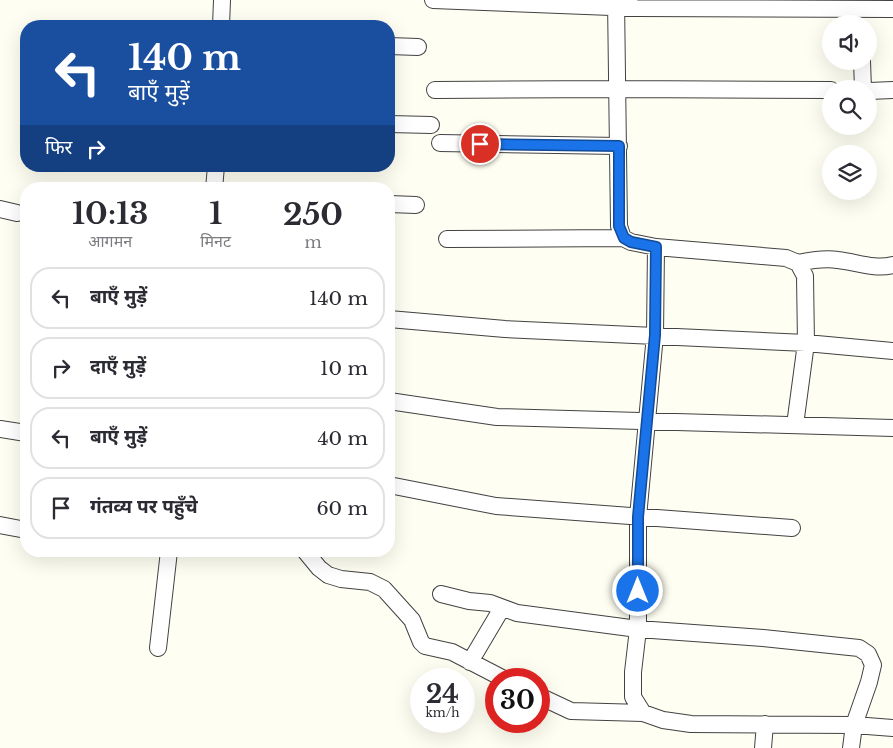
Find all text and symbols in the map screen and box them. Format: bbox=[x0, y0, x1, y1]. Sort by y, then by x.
map controls bbox=[822, 15, 877, 200]
button: sound bbox=[822, 15, 877, 70]
text: 140 m bbox=[128, 36, 241, 79]
icon: left bbox=[45, 40, 110, 105]
text: बाएँ मुड़ें bbox=[128, 79, 190, 106]
button: search bbox=[822, 80, 877, 135]
pin bbox=[459, 123, 501, 165]
icon: arrive bbox=[466, 130, 494, 158]
icon: right bbox=[82, 135, 110, 163]
text: फिर bbox=[45, 136, 72, 159]
button: layers bbox=[822, 145, 877, 200]
text: 10:13 bbox=[72, 195, 148, 232]
text: 1 bbox=[209, 195, 222, 232]
text: 250 bbox=[283, 196, 343, 233]
text: आगमन bbox=[88, 231, 132, 251]
text: मिनट bbox=[200, 231, 231, 251]
text: m bbox=[304, 232, 322, 252]
icon: left bbox=[47, 284, 75, 312]
text: बाएँ मुड़ें bbox=[90, 285, 147, 308]
text: 140 m bbox=[309, 287, 368, 310]
icon: right bbox=[47, 354, 75, 382]
text: दाएँ मुड़ें bbox=[90, 355, 146, 378]
text: 10 m bbox=[320, 357, 368, 380]
icon: left bbox=[47, 424, 75, 452]
text: बाएँ मुड़ें bbox=[90, 425, 147, 448]
text: 40 m bbox=[317, 427, 368, 450]
icon: arrive bbox=[47, 494, 75, 522]
text: गंतव्य पर पहुँचे bbox=[90, 495, 198, 518]
text: 60 m bbox=[316, 497, 368, 520]
position arrow bbox=[611, 564, 663, 616]
speed limit sign: 30 bbox=[485, 668, 550, 733]
text: 24 bbox=[426, 679, 459, 710]
text: km/h bbox=[425, 705, 460, 720]

